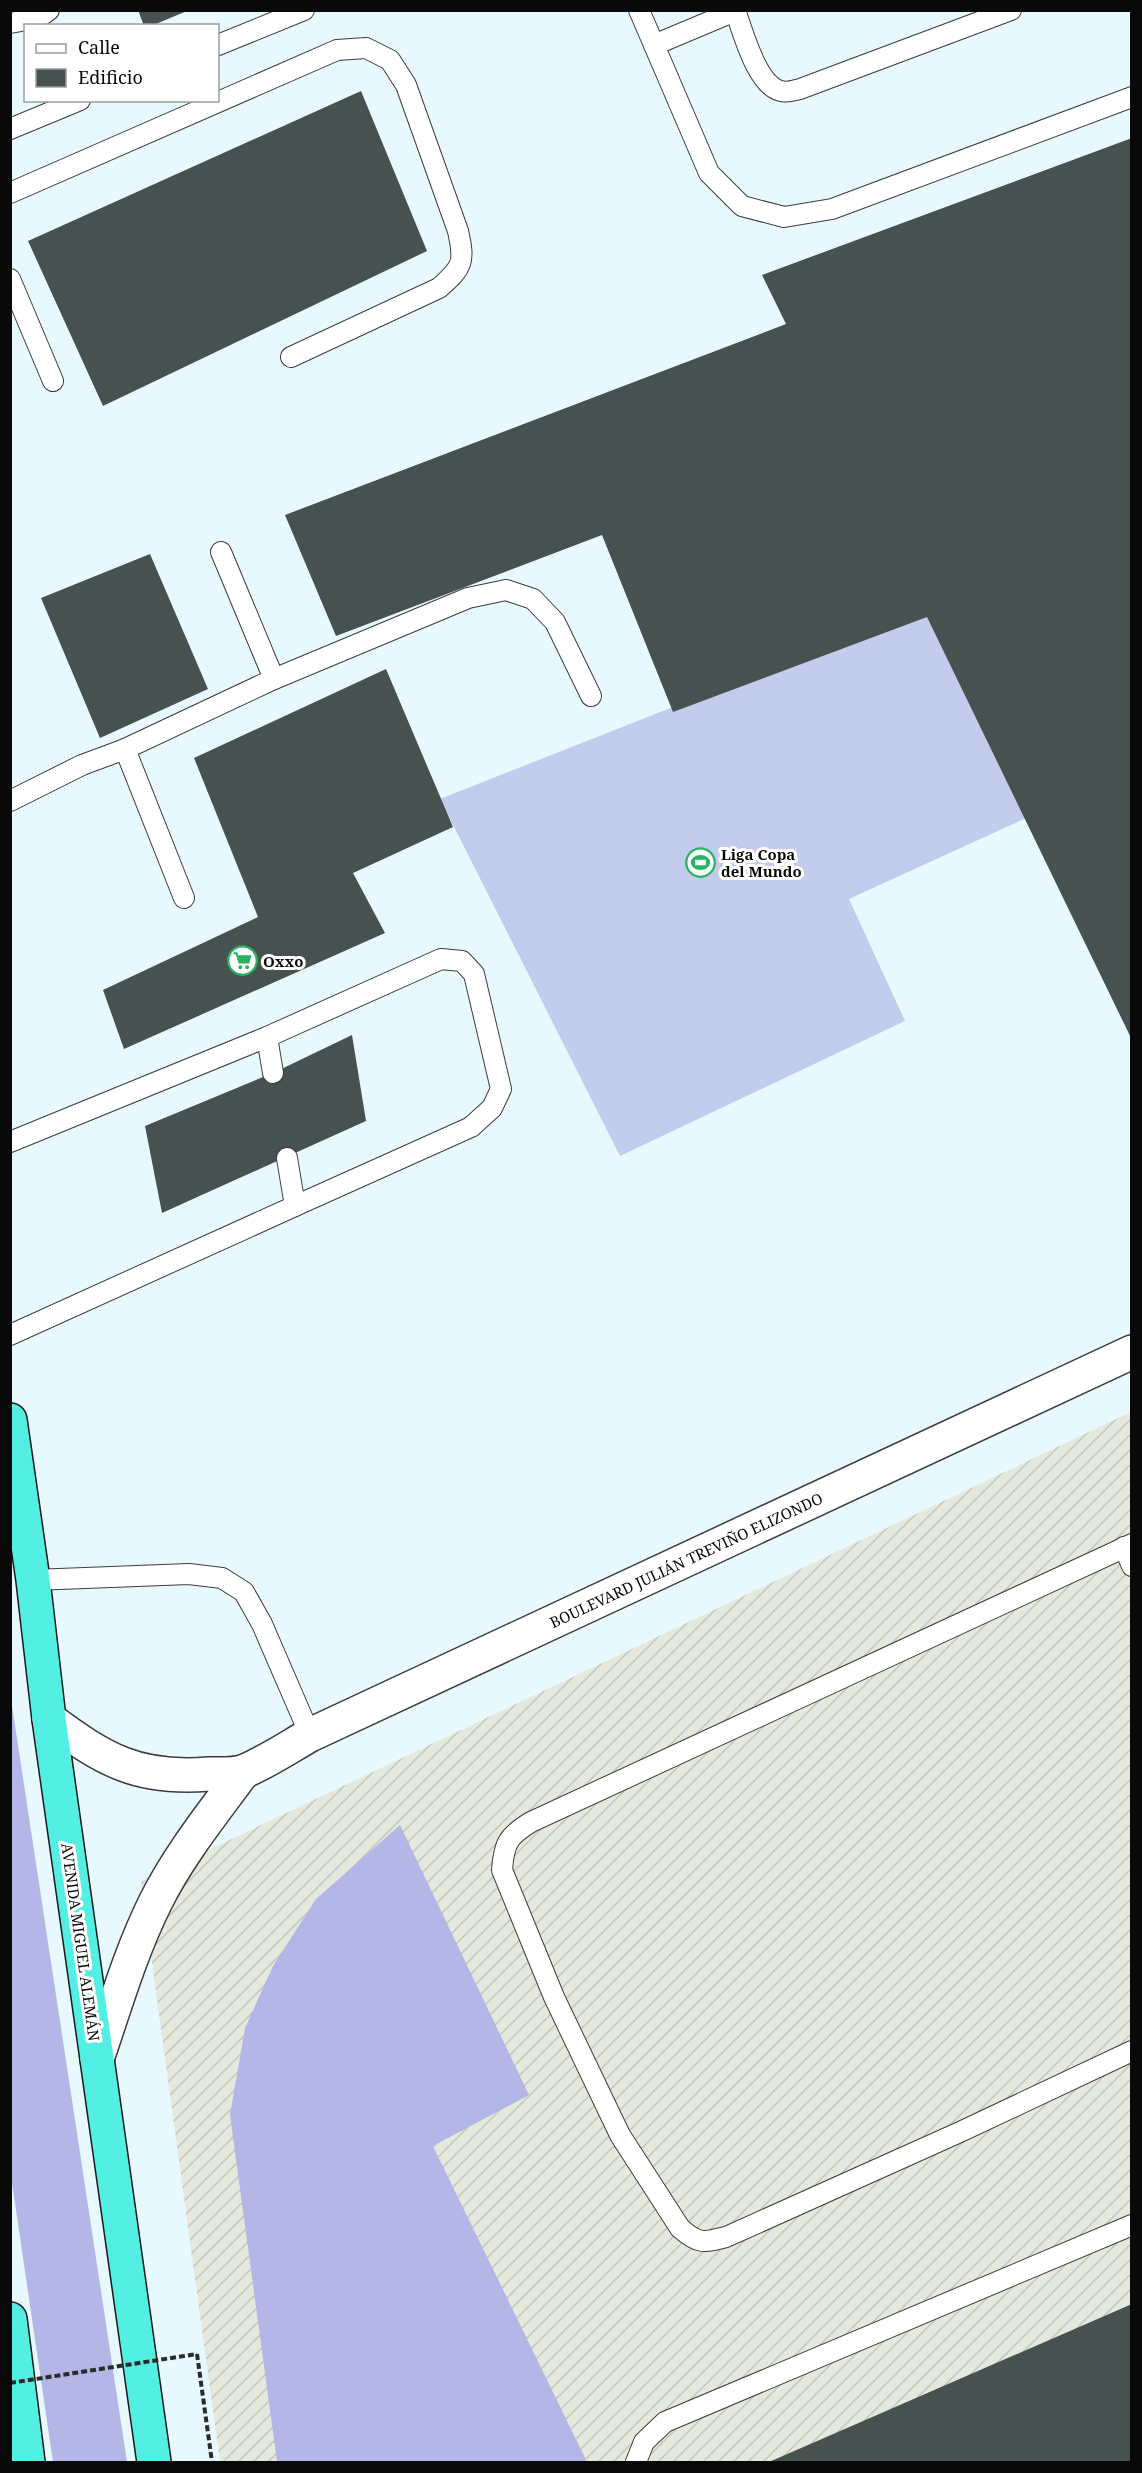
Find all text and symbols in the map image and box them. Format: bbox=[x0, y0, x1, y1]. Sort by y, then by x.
legend bbox=[24, 24, 219, 102]
text: Calle bbox=[78, 35, 120, 59]
text: Edificio bbox=[78, 65, 143, 89]
place label: Liga Copa del Mundo bbox=[721, 844, 802, 881]
sports icon: Liga Copa del Mundo bbox=[684, 847, 716, 879]
supermarket icon: Oxxo bbox=[226, 945, 258, 977]
place label: Oxxo bbox=[263, 951, 303, 971]
street label: BOULEVARD JULIÁN TREVIÑO ELIZONDO bbox=[546, 1488, 826, 1632]
street label: AVENIDA MIGUEL ALEMÁN bbox=[57, 1842, 105, 2043]

